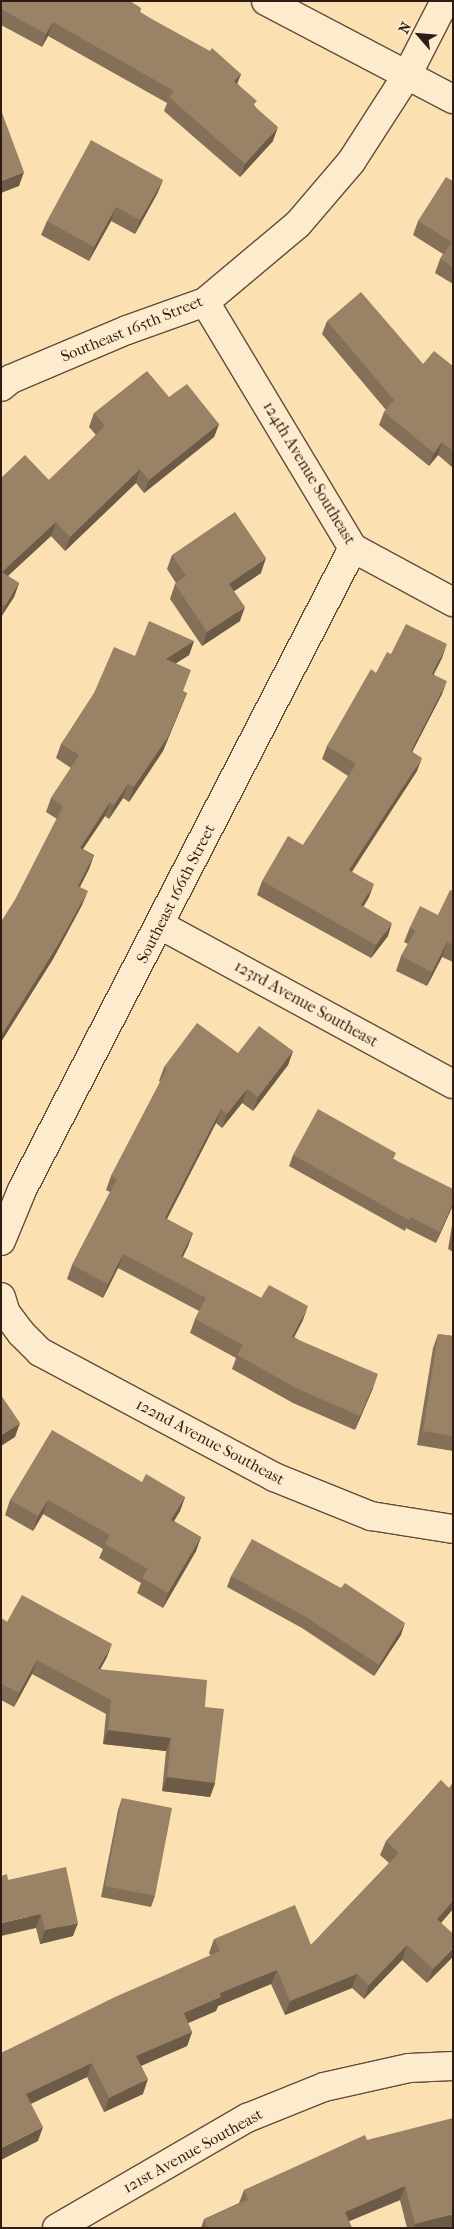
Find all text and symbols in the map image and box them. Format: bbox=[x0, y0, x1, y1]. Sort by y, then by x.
north arrow bbox=[394, 10, 444, 60]
text: N bbox=[395, 19, 415, 37]
street label: Southeast 165th Street bbox=[58, 292, 206, 366]
street label: 124th Avenue Southeast bbox=[259, 398, 359, 548]
street label: Southeast 166th Street bbox=[133, 821, 219, 967]
street label: 123rd Avenue Southeast bbox=[231, 957, 381, 1051]
street label: 122nd Avenue Southeast bbox=[132, 1395, 288, 1489]
street label: 121st Avenue Southeast bbox=[120, 2105, 266, 2197]

